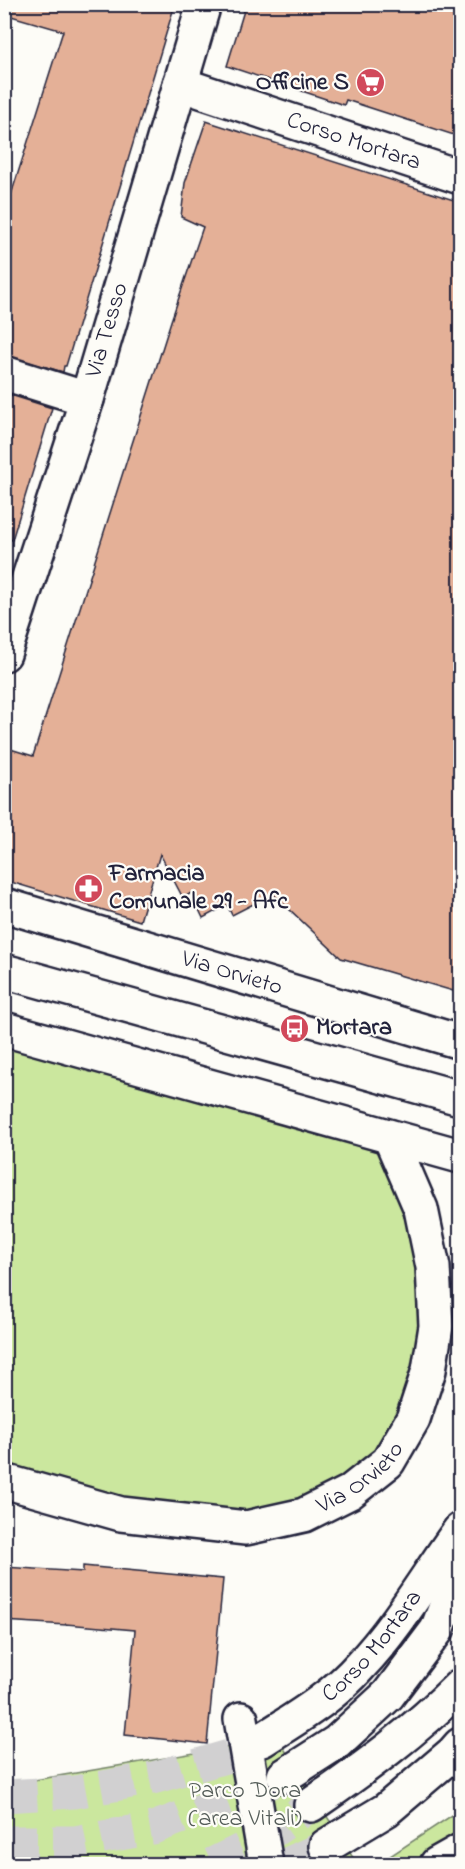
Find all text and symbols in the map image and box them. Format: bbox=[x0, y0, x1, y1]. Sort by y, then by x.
place label: Officine S bbox=[256, 66, 349, 101]
supermarket icon: Officine S bbox=[354, 67, 386, 99]
street label: Corso Mortara bbox=[282, 103, 426, 180]
street label: Via Tesso bbox=[77, 279, 138, 383]
place label: Farmacia Comunale 29 - Afc bbox=[108, 857, 289, 920]
pharmacy icon: Farmacia Comunale 29 - Afc bbox=[72, 872, 104, 904]
street label: Via Orvieto bbox=[176, 941, 287, 1005]
place label: Mortara bbox=[316, 1011, 392, 1046]
bus stop icon: Mortara bbox=[279, 1012, 311, 1044]
street label: Via Orvieto bbox=[310, 1436, 413, 1524]
street label: Corso Mortara bbox=[314, 1583, 431, 1712]
park label: Parco Dora (area Vitali) bbox=[188, 1774, 302, 1837]

